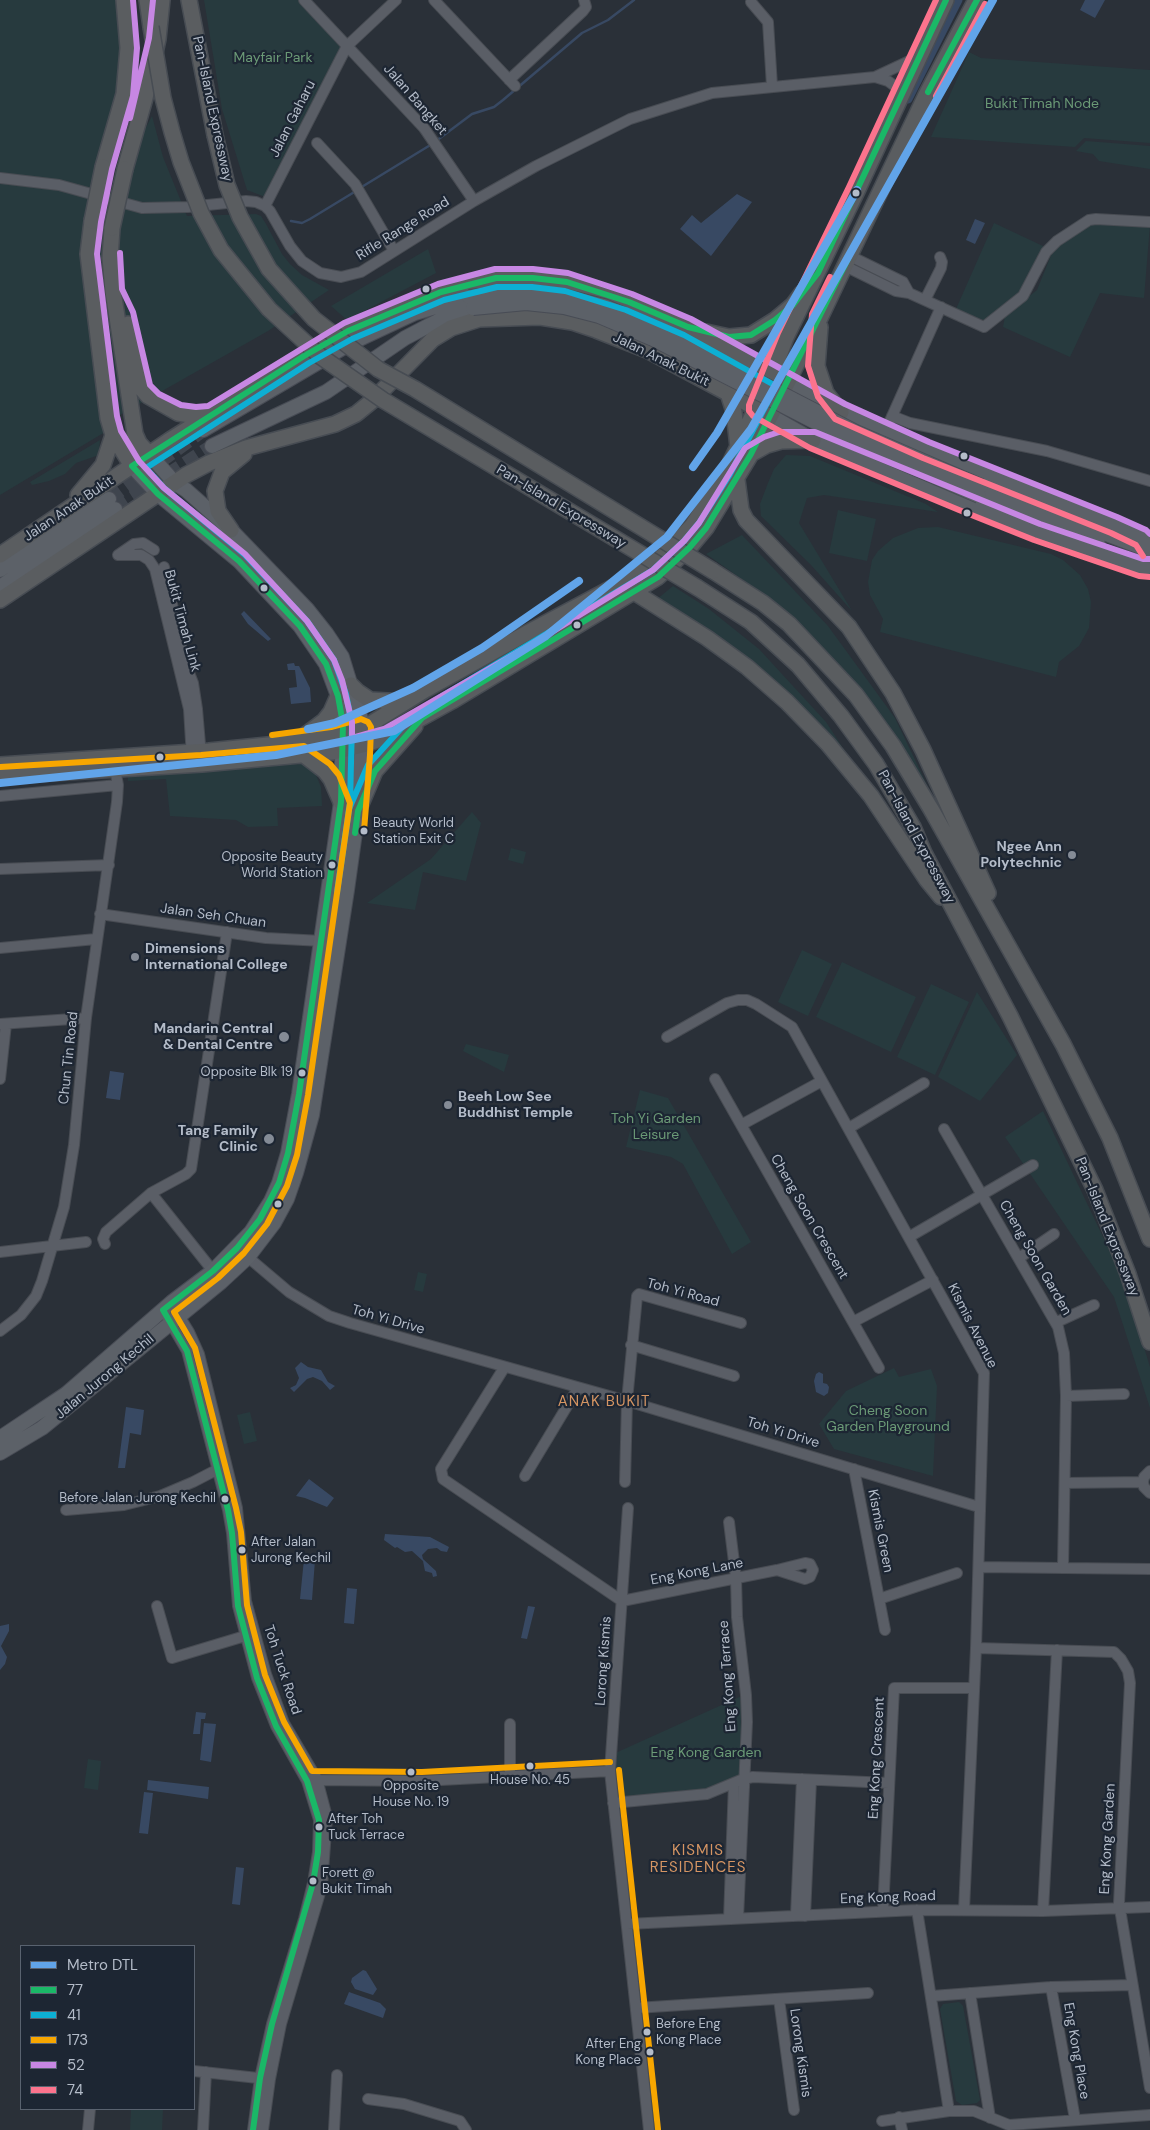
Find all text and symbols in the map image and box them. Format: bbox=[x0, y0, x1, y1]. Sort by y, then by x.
street label: Pan-Island Expressway bbox=[188, 35, 236, 183]
park label: Mayfair Park bbox=[234, 50, 312, 66]
street label: Jalan Bangket bbox=[380, 61, 450, 139]
street label: Jalan Gaharu bbox=[266, 78, 320, 160]
park label: Bukit Timah Node bbox=[985, 96, 1099, 112]
unlabelled marker bbox=[851, 188, 861, 198]
street label: Rifle Range Road bbox=[353, 194, 453, 264]
unlabelled marker bbox=[421, 284, 431, 294]
street label: Jalan Anak Bukit bbox=[610, 329, 712, 391]
unlabelled marker bbox=[959, 451, 969, 461]
street label: Pan-Island Expressway bbox=[493, 462, 629, 552]
street label: Jalan Anak Bukit bbox=[21, 473, 117, 545]
unlabelled marker bbox=[962, 508, 972, 518]
street label: Bukit Timah Link bbox=[160, 568, 204, 674]
unlabelled marker bbox=[259, 583, 269, 593]
unlabelled marker bbox=[572, 620, 582, 630]
unlabelled marker bbox=[155, 752, 165, 762]
street label: Pan-Island Expressway bbox=[874, 767, 958, 907]
place label: Beauty World Station Exit C bbox=[373, 816, 454, 847]
marker: Beauty World Station Exit C bbox=[359, 826, 369, 836]
place label: Ngee Ann Polytechnic bbox=[981, 839, 1062, 872]
marker: Ngee Ann Polytechnic bbox=[1066, 849, 1078, 861]
place label: Opposite Beauty World Station bbox=[221, 850, 323, 881]
marker: Opposite Beauty World Station bbox=[327, 860, 337, 870]
street label: Jalan Seh Chuan bbox=[159, 900, 267, 932]
place label: Dimensions International College bbox=[145, 941, 288, 974]
marker: Dimensions International College bbox=[129, 951, 141, 963]
street label: Chun Tin Road bbox=[56, 1011, 82, 1105]
place label: Mandarin Central & Dental Centre bbox=[154, 1021, 273, 1054]
marker: Mandarin Central & Dental Centre bbox=[277, 1030, 291, 1044]
place label: Opposite Blk 19 bbox=[201, 1065, 293, 1081]
marker: Opposite Blk 19 bbox=[297, 1068, 307, 1078]
place label: Beeh Low See Buddhist Temple bbox=[458, 1089, 573, 1122]
marker: Beeh Low See Buddhist Temple bbox=[442, 1099, 454, 1111]
park label: Toh Yi Garden Leisure bbox=[611, 1111, 701, 1144]
place label: Tang Family Clinic bbox=[178, 1123, 258, 1156]
marker: Tang Family Clinic bbox=[262, 1132, 276, 1146]
street label: Cheng Soon Crescent bbox=[766, 1152, 852, 1282]
street label: Pan-Island Expressway bbox=[1071, 1155, 1143, 1299]
street label: Cheng Soon Garden bbox=[995, 1198, 1075, 1318]
unlabelled marker bbox=[273, 1199, 283, 1209]
street label: Toh Yi Road bbox=[645, 1275, 721, 1311]
street label: Kismis Avenue bbox=[943, 1281, 1001, 1371]
street label: Toh Yi Drive bbox=[350, 1302, 426, 1338]
street label: Jalan Jurong Kechil bbox=[52, 1331, 158, 1423]
district label: ANAK BUKIT bbox=[556, 1393, 652, 1411]
park label: Cheng Soon Garden Playground bbox=[826, 1403, 950, 1435]
street label: Toh Yi Drive bbox=[745, 1414, 821, 1452]
street label: Kismis Green bbox=[864, 1488, 896, 1574]
place label: Before Jalan Jurong Kechil bbox=[59, 1491, 216, 1507]
marker: Before Jalan Jurong Kechil bbox=[220, 1494, 230, 1504]
place label: After Jalan Jurong Kechil bbox=[251, 1535, 331, 1566]
marker: After Jalan Jurong Kechil bbox=[237, 1545, 247, 1555]
street label: Eng Kong Lane bbox=[649, 1555, 745, 1589]
street label: Lorong Kismis bbox=[592, 1616, 616, 1706]
street label: Eng Kong Terrace bbox=[716, 1620, 740, 1732]
street label: Toh Tuck Road bbox=[260, 1623, 304, 1717]
street label: Eng Kong Crescent bbox=[865, 1696, 889, 1820]
park label: Eng Kong Garden bbox=[651, 1745, 761, 1761]
marker: House No. 45 bbox=[525, 1761, 535, 1771]
marker: Opposite House No. 19 bbox=[406, 1767, 416, 1777]
place label: House No. 45 bbox=[490, 1773, 570, 1789]
place label: Opposite House No. 19 bbox=[373, 1779, 449, 1810]
street label: Eng Kong Garden bbox=[1097, 1783, 1119, 1895]
place label: After Toh Tuck Terrace bbox=[328, 1812, 405, 1843]
marker: After Toh Tuck Terrace bbox=[314, 1822, 324, 1832]
district label: KISMIS RESIDENCES bbox=[648, 1842, 748, 1877]
place label: Forett @ Bukit Timah bbox=[322, 1866, 392, 1897]
marker: Forett @ Bukit Timah bbox=[308, 1876, 318, 1886]
street label: Eng Kong Road bbox=[840, 1888, 936, 1908]
legend bbox=[20, 1945, 195, 2110]
text: Metro DTL bbox=[67, 1955, 138, 1975]
text: 77 bbox=[67, 1980, 83, 2000]
street label: Eng Kong Place bbox=[1059, 2001, 1093, 2101]
text: 41 bbox=[67, 2005, 81, 2025]
street label: Lorong Kismis bbox=[785, 2007, 815, 2099]
place label: Before Eng Kong Place bbox=[656, 2017, 721, 2048]
marker: Before Eng Kong Place bbox=[642, 2027, 652, 2037]
text: 173 bbox=[67, 2030, 88, 2050]
place label: After Eng Kong Place bbox=[576, 2037, 641, 2068]
marker: After Eng Kong Place bbox=[645, 2047, 655, 2057]
text: 52 bbox=[67, 2055, 85, 2075]
text: 74 bbox=[67, 2080, 83, 2100]

